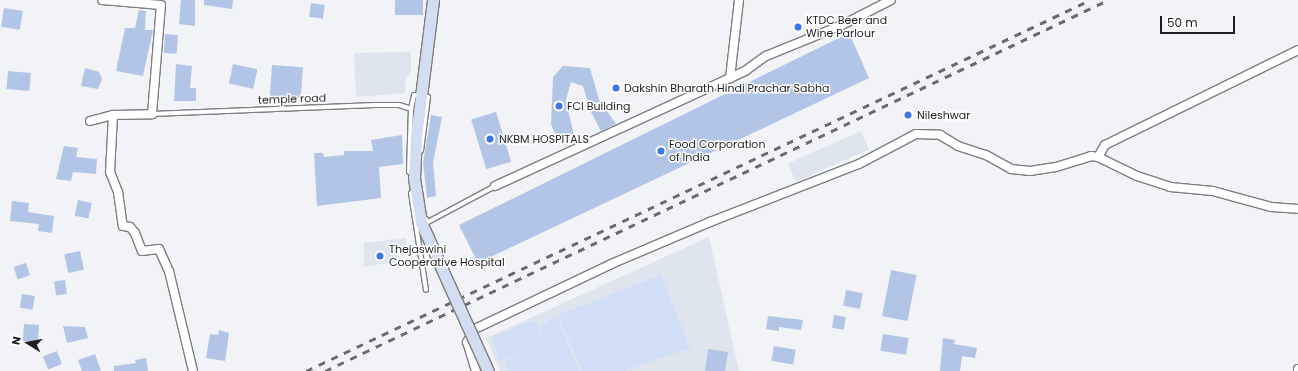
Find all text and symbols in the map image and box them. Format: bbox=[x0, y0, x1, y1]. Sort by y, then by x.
scale bar bbox=[1162, 8, 1237, 34]
place label: KTDC Beer and Wine Parlour bbox=[806, 14, 887, 40]
text: 50 m bbox=[1167, 14, 1198, 31]
marker: KTDC Beer and Wine Parlour bbox=[793, 22, 803, 32]
place label: Dakshin Bharath Hindi Prachar Sabha bbox=[624, 81, 829, 95]
marker: Dakshin Bharath Hindi Prachar Sabha bbox=[611, 83, 621, 93]
street label: temple road bbox=[258, 91, 326, 107]
place label: FCI Building bbox=[567, 99, 630, 113]
marker: FCI Building bbox=[554, 101, 564, 111]
place label: Nileshwar bbox=[917, 108, 970, 122]
marker: Nileshwar bbox=[902, 109, 914, 121]
place label: NKBM HOSPITALS bbox=[499, 132, 589, 146]
marker: NKBM HOSPITALS bbox=[484, 133, 496, 145]
place label: Food Corporation of India bbox=[669, 138, 765, 164]
marker: Food Corporation of India bbox=[656, 146, 666, 156]
place label: Thejaswini Cooperative Hospital bbox=[389, 243, 505, 269]
marker: Thejaswini Cooperative Hospital bbox=[374, 250, 386, 262]
north arrow bbox=[8, 323, 48, 363]
text: N bbox=[8, 335, 25, 346]

